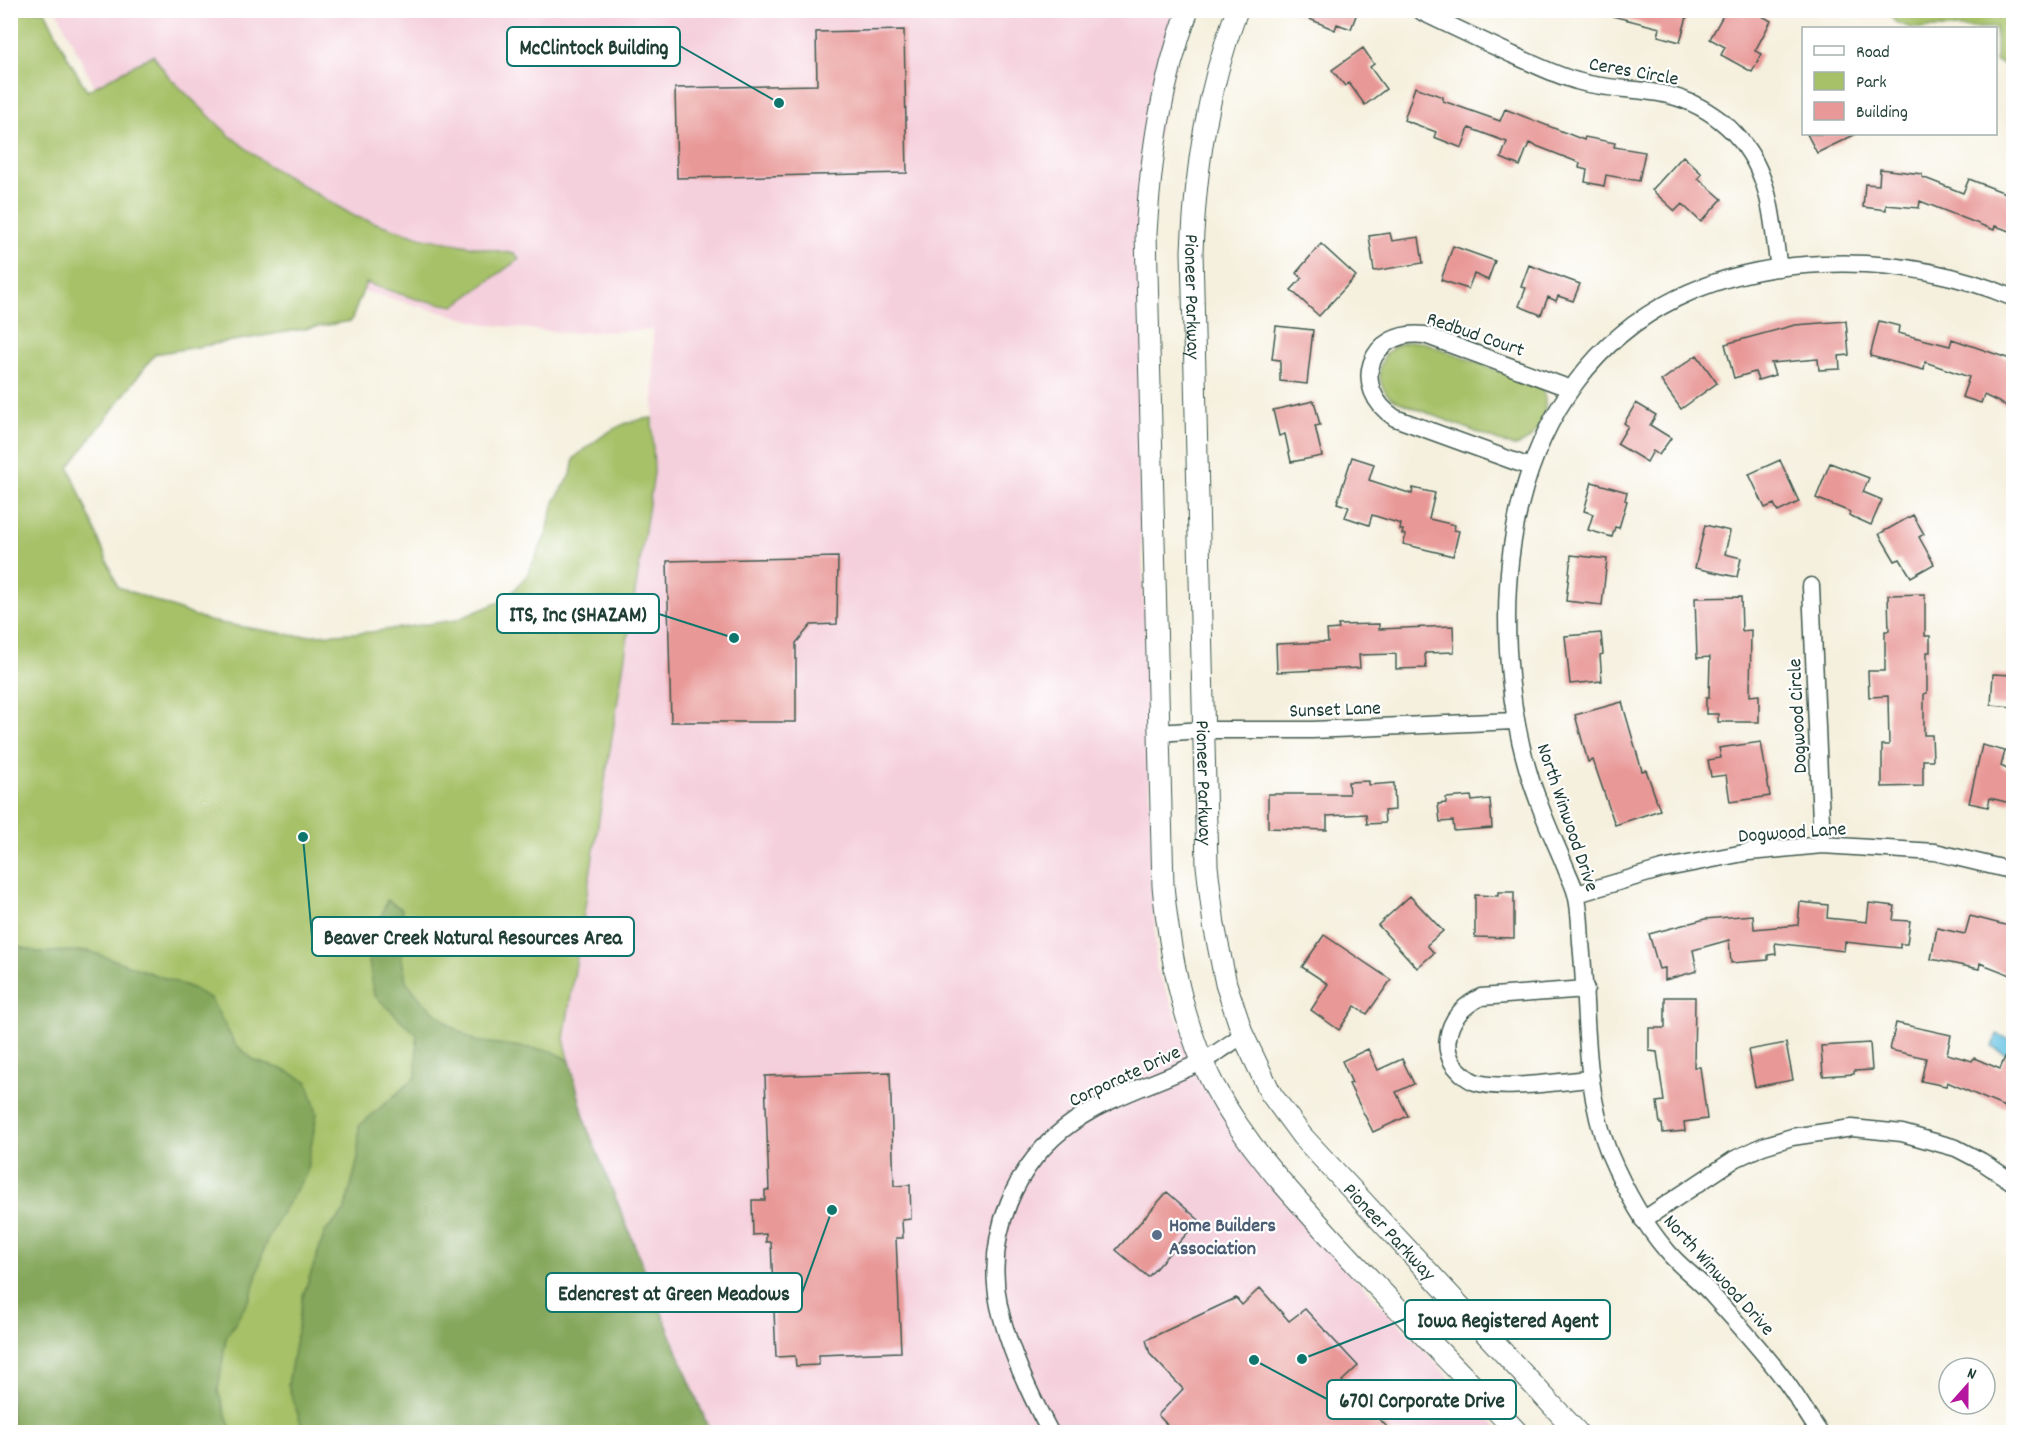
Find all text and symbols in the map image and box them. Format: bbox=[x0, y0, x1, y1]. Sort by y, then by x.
callout: McClintock Building bbox=[507, 27, 680, 66]
legend bbox=[1802, 27, 1997, 135]
text: McClintock Building bbox=[519, 35, 669, 65]
text: Road bbox=[1856, 41, 1890, 66]
street label: Ceres Circle bbox=[1587, 51, 1681, 95]
text: Park bbox=[1856, 71, 1887, 96]
text: Building bbox=[1856, 101, 1908, 126]
street label: Pioneer Parkway bbox=[1175, 233, 1206, 361]
street label: Redbud Court bbox=[1423, 306, 1528, 366]
callout: ITS, Inc (SHAZAM) bbox=[497, 594, 659, 633]
text: ITS, Inc (SHAZAM) bbox=[509, 602, 647, 632]
street label: Dogwood Circle bbox=[1782, 657, 1816, 774]
street label: Sunset Lane bbox=[1289, 695, 1381, 727]
street label: Pioneer Parkway bbox=[1186, 720, 1218, 846]
street label: North Winwood Drive bbox=[1528, 740, 1605, 896]
street label: Dogwood Lane bbox=[1737, 816, 1847, 852]
callout: Beaver Creek Natural Resources Area bbox=[312, 917, 634, 956]
text: Beaver Creek Natural Resources Area bbox=[324, 925, 623, 955]
street label: Corporate Drive bbox=[1065, 1040, 1186, 1116]
street label: Pioneer Parkway bbox=[1335, 1178, 1442, 1289]
street label: North Winwood Drive bbox=[1656, 1209, 1780, 1343]
place label: Home Builders Association bbox=[1169, 1213, 1276, 1264]
marker: Home Builders Association bbox=[1150, 1228, 1164, 1242]
callout: Edencrest at Green Meadows bbox=[546, 1273, 802, 1312]
text: Edencrest at Green Meadows bbox=[558, 1281, 790, 1311]
callout: Iowa Registered Agent bbox=[1405, 1300, 1610, 1339]
text: Iowa Registered Agent bbox=[1417, 1308, 1599, 1338]
north arrow bbox=[1937, 1356, 1997, 1416]
text: N bbox=[1964, 1362, 1979, 1387]
callout: 6701 Corporate Drive bbox=[1327, 1380, 1516, 1419]
text: 6701 Corporate Drive bbox=[1339, 1388, 1505, 1418]

